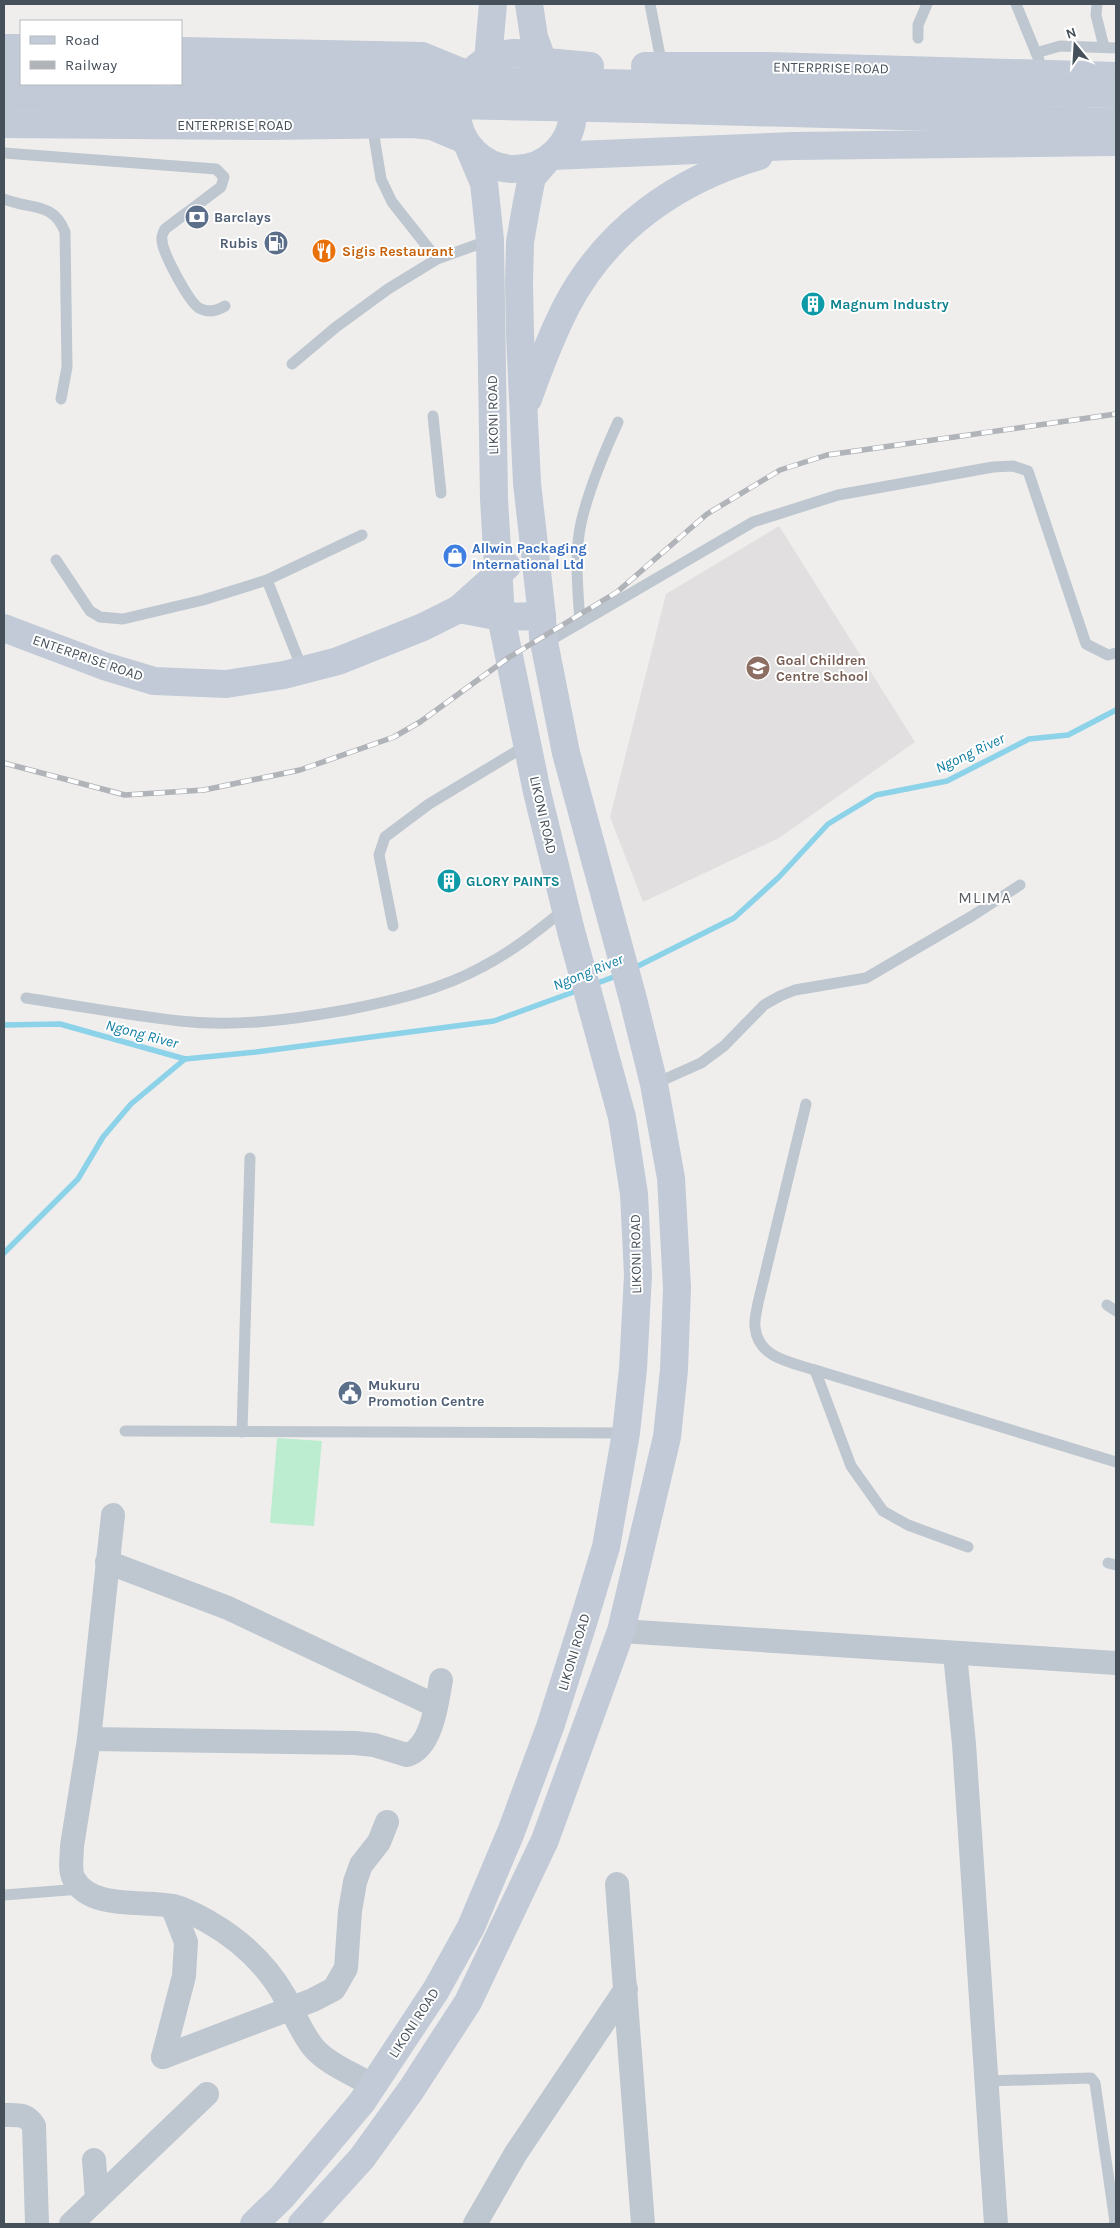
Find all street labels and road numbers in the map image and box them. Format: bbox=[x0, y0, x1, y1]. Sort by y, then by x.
street label: ENTERPRISE ROAD bbox=[773, 58, 889, 78]
street label: ENTERPRISE ROAD bbox=[177, 117, 293, 134]
street label: LIKONI ROAD bbox=[484, 375, 502, 455]
street label: ENTERPRISE ROAD bbox=[31, 631, 145, 685]
street label: LIKONI ROAD bbox=[526, 774, 560, 856]
street label: LIKONI ROAD bbox=[627, 1214, 645, 1294]
street label: LIKONI ROAD bbox=[554, 1611, 594, 1693]
street label: LIKONI ROAD bbox=[385, 1985, 443, 2061]

